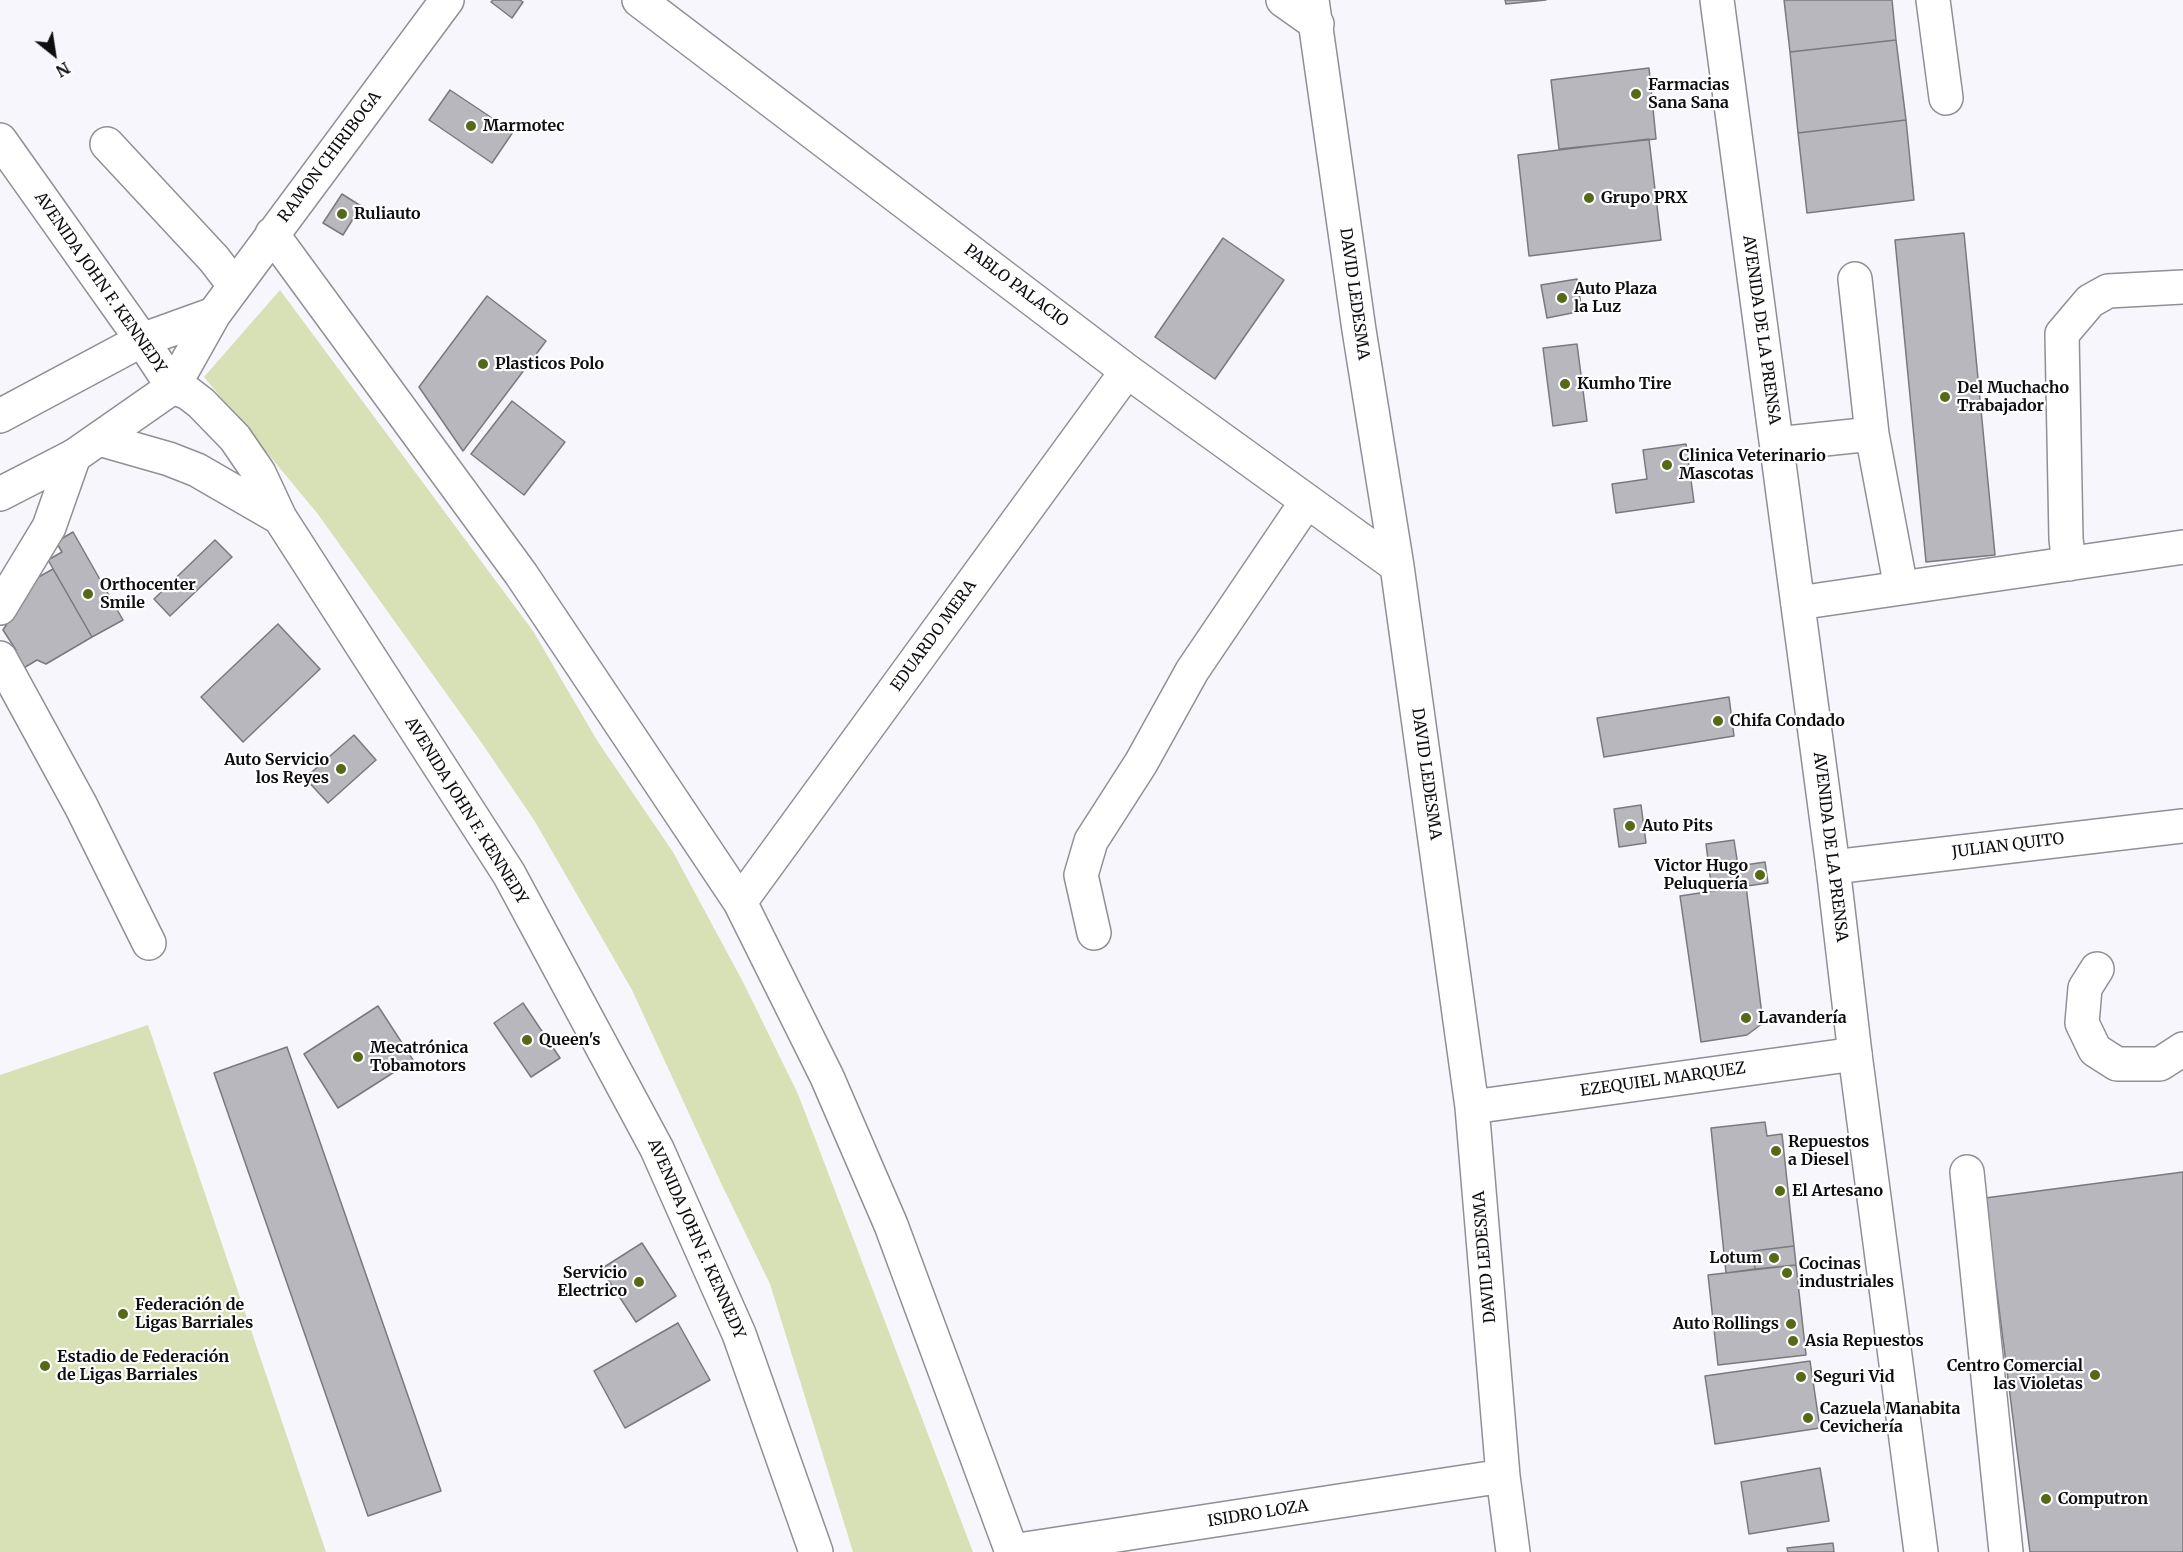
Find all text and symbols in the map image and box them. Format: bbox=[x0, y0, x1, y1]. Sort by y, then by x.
north arrow bbox=[24, 24, 84, 84]
text: N bbox=[53, 58, 73, 81]
place label: Farmacias Sana Sana bbox=[1648, 75, 1730, 113]
marker: Farmacias Sana Sana bbox=[1629, 87, 1643, 101]
street label: RAMON CHIRIBOGA bbox=[274, 88, 386, 226]
place label: Marmotec bbox=[483, 116, 564, 136]
marker: Marmotec bbox=[464, 119, 478, 133]
place label: Grupo PRX bbox=[1601, 188, 1688, 208]
street label: AVENIDA JOHN F. KENNEDY bbox=[30, 189, 170, 377]
marker: Grupo PRX bbox=[1582, 191, 1596, 205]
place label: Ruliauto bbox=[354, 204, 421, 224]
marker: Ruliauto bbox=[335, 207, 349, 221]
street label: DAVID LEDESMA bbox=[1335, 227, 1373, 361]
street label: AVENIDA DE LA PRENSA bbox=[1738, 234, 1784, 426]
street label: PABLO PALACIO bbox=[960, 241, 1072, 331]
place label: Auto Plaza la Luz bbox=[1574, 279, 1657, 317]
marker: Auto Plaza la Luz bbox=[1555, 291, 1569, 305]
place label: Plasticos Polo bbox=[495, 354, 604, 374]
marker: Plasticos Polo bbox=[476, 357, 490, 371]
place label: Kumho Tire bbox=[1577, 374, 1671, 394]
marker: Kumho Tire bbox=[1558, 377, 1572, 391]
place label: Del Muchacho Trabajador bbox=[1957, 378, 2069, 416]
marker: Del Muchacho Trabajador bbox=[1938, 390, 1952, 404]
place label: Clinica Veterinario Mascotas bbox=[1679, 446, 1826, 484]
marker: Clinica Veterinario Mascotas bbox=[1660, 458, 1674, 472]
place label: Orthocenter Smile bbox=[100, 575, 196, 613]
street label: EDUARDO MERA bbox=[887, 577, 981, 695]
marker: Orthocenter Smile bbox=[81, 587, 95, 601]
street label: DAVID LEDESMA bbox=[1407, 707, 1445, 841]
place label: Chifa Condado bbox=[1730, 711, 1845, 731]
street label: AVENIDA JOHN F. KENNEDY bbox=[400, 714, 532, 908]
marker: Chifa Condado bbox=[1711, 714, 1725, 728]
place label: Auto Servicio los Reyes bbox=[224, 750, 329, 788]
street label: AVENIDA DE LA PRENSA bbox=[1809, 751, 1851, 943]
marker: Auto Servicio los Reyes bbox=[334, 762, 348, 776]
place label: Auto Pits bbox=[1642, 816, 1713, 836]
marker: Auto Pits bbox=[1623, 819, 1637, 833]
street label: JULIAN QUITO bbox=[1951, 830, 2065, 862]
place label: Victor Hugo Peluquería bbox=[1654, 856, 1748, 894]
marker: Victor Hugo Peluquería bbox=[1753, 868, 1767, 882]
place label: Lavandería bbox=[1758, 1008, 1847, 1028]
marker: Lavandería bbox=[1739, 1011, 1753, 1025]
place label: Queen's bbox=[539, 1030, 600, 1050]
marker: Queen's bbox=[520, 1033, 534, 1047]
place label: Mecatrónica Tobamotors bbox=[370, 1038, 468, 1076]
marker: Mecatrónica Tobamotors bbox=[351, 1050, 365, 1064]
street label: EZEQUIEL MARQUEZ bbox=[1579, 1059, 1747, 1101]
place label: Repuestos a Diesel bbox=[1788, 1132, 1869, 1170]
street label: AVENIDA JOHN F. KENNEDY bbox=[643, 1136, 749, 1342]
marker: Repuestos a Diesel bbox=[1769, 1144, 1783, 1158]
place label: El Artesano bbox=[1792, 1181, 1883, 1201]
marker: El Artesano bbox=[1773, 1184, 1787, 1198]
street label: DAVID LEDESMA bbox=[1470, 1190, 1500, 1324]
place label: Lotum bbox=[1709, 1248, 1762, 1268]
marker: Lotum bbox=[1767, 1251, 1781, 1265]
place label: Cocinas industriales bbox=[1799, 1254, 1894, 1292]
place label: Servicio Electrico bbox=[557, 1263, 627, 1301]
marker: Cocinas industriales bbox=[1780, 1266, 1794, 1280]
marker: Servicio Electrico bbox=[632, 1275, 646, 1289]
place label: Federación de Ligas Barriales bbox=[135, 1295, 253, 1333]
marker: Federación de Ligas Barriales bbox=[116, 1307, 130, 1321]
place label: Auto Rollings bbox=[1673, 1314, 1779, 1334]
marker: Auto Rollings bbox=[1784, 1317, 1798, 1331]
place label: Asia Repuestos bbox=[1805, 1331, 1924, 1351]
marker: Asia Repuestos bbox=[1786, 1334, 1800, 1348]
place label: Estadio de Federación de Ligas Barriales bbox=[57, 1347, 229, 1385]
place label: Centro Comercial las Violetas bbox=[1947, 1356, 2083, 1394]
marker: Estadio de Federación de Ligas Barriales bbox=[38, 1359, 52, 1373]
place label: Seguri Vid bbox=[1813, 1367, 1895, 1387]
marker: Centro Comercial las Violetas bbox=[2088, 1368, 2102, 1382]
marker: Seguri Vid bbox=[1794, 1370, 1808, 1384]
place label: Cazuela Manabita Cevichería bbox=[1820, 1399, 1961, 1437]
marker: Cazuela Manabita Cevichería bbox=[1801, 1411, 1815, 1425]
place label: Computron bbox=[2058, 1489, 2148, 1509]
marker: Computron bbox=[2039, 1492, 2053, 1506]
street label: ISIDRO LOZA bbox=[1206, 1497, 1310, 1531]

